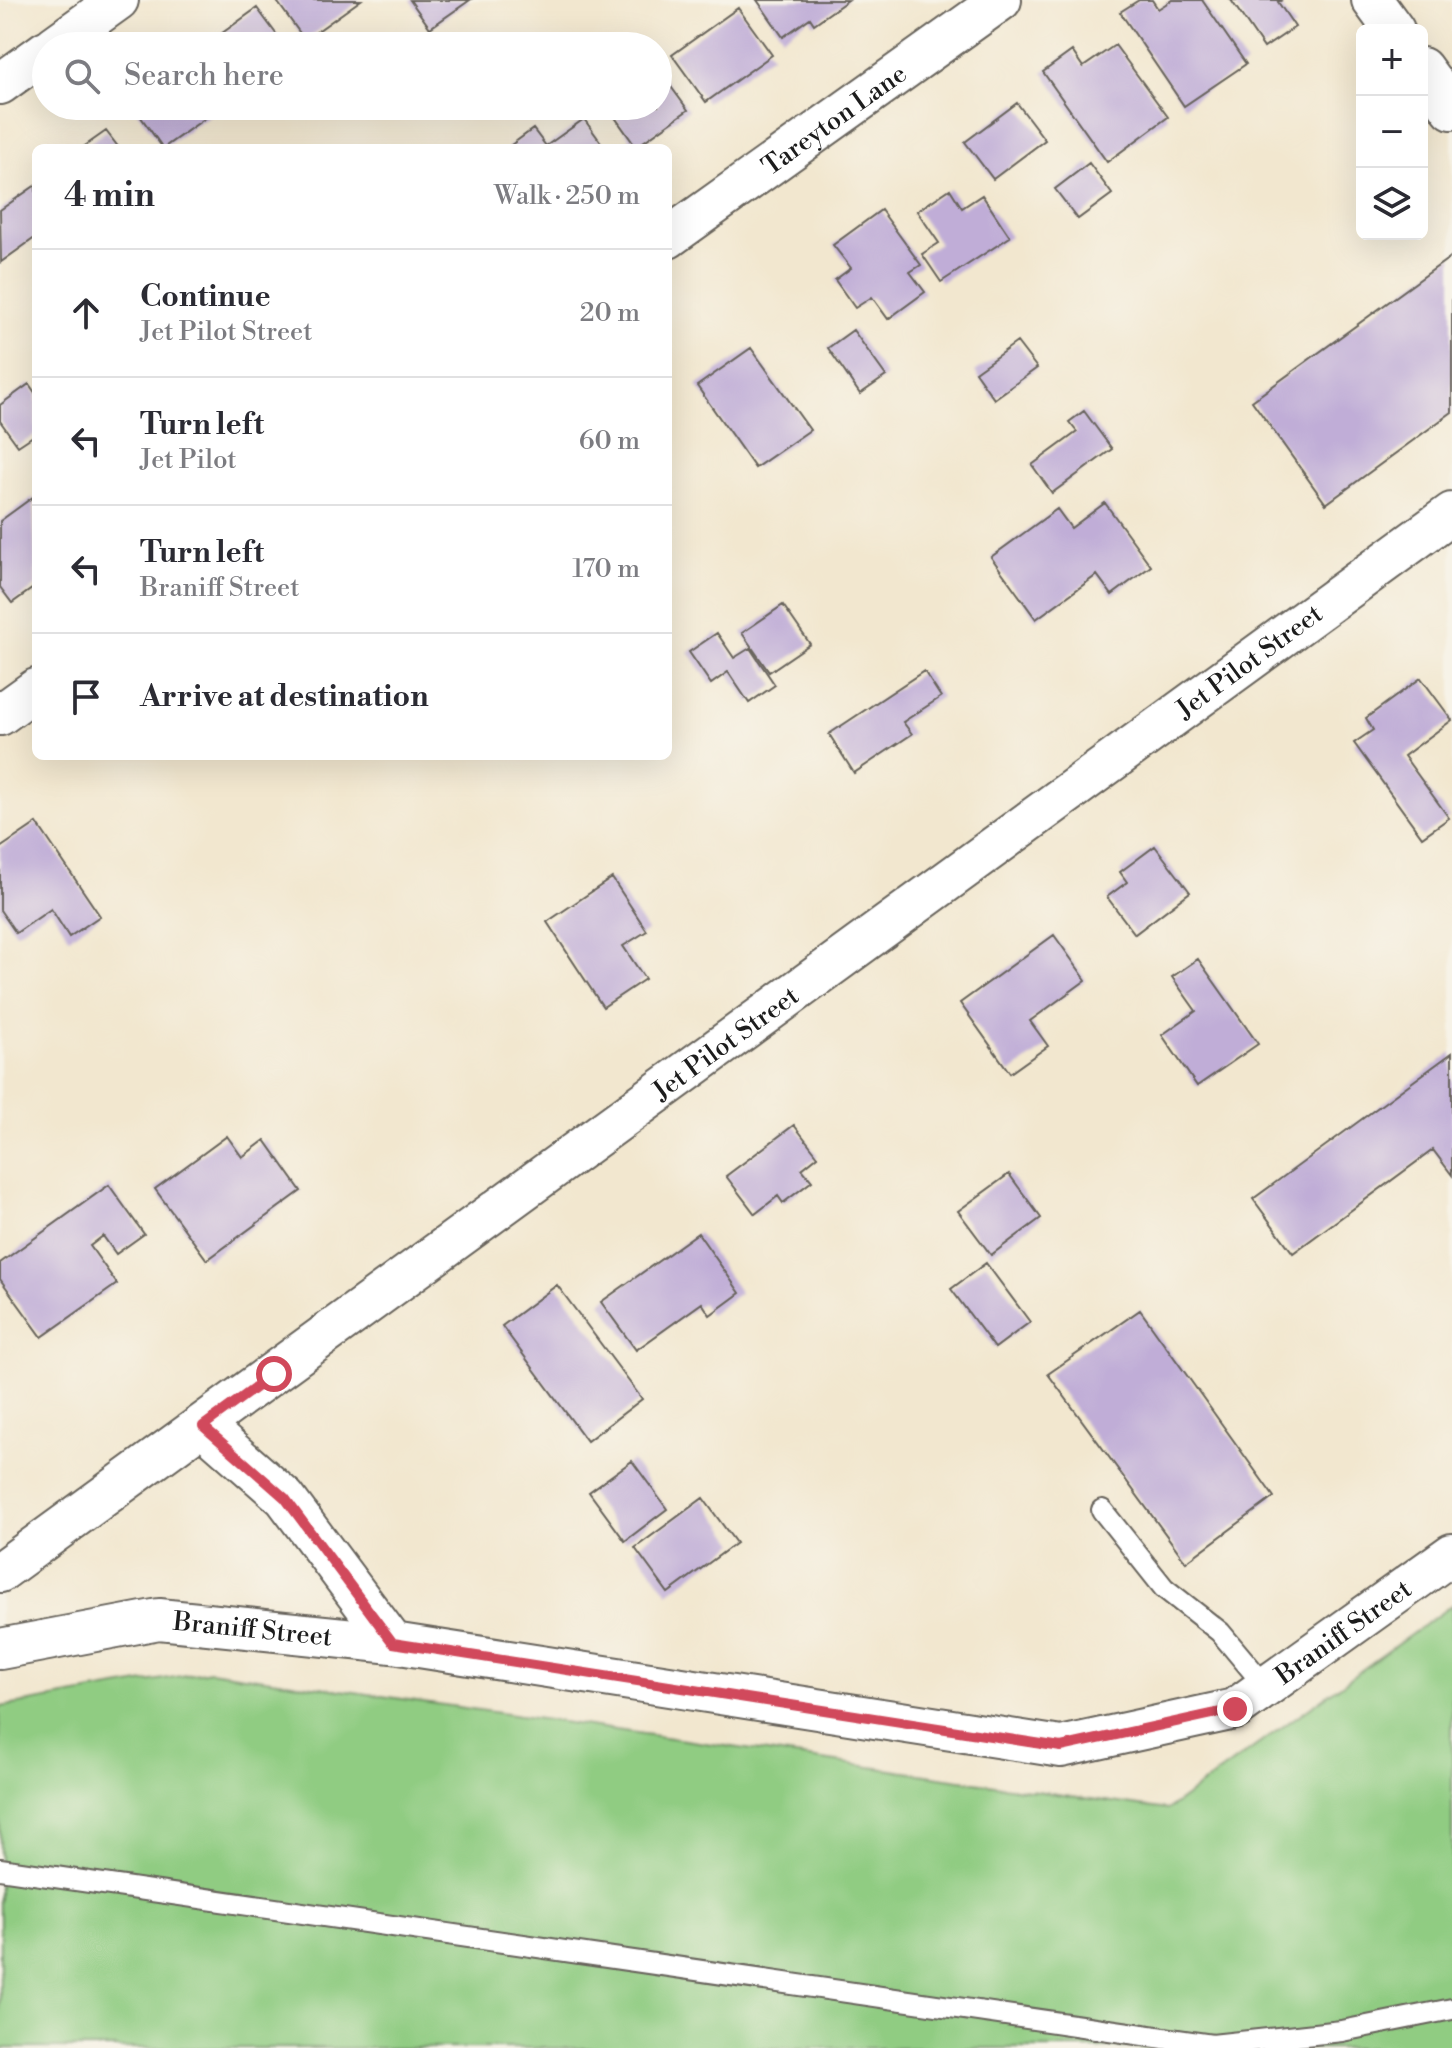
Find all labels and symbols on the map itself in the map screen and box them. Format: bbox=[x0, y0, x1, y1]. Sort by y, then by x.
street label: Tareyton Lane bbox=[756, 58, 913, 183]
street label: Jet Pilot Street bbox=[1170, 598, 1329, 726]
street label: Jet Pilot Street bbox=[646, 980, 805, 1108]
route start bbox=[256, 1356, 292, 1392]
street label: Braniff Street bbox=[1269, 1573, 1418, 1693]
street label: Braniff Street bbox=[171, 1605, 334, 1654]
route end bbox=[1217, 1691, 1253, 1727]

